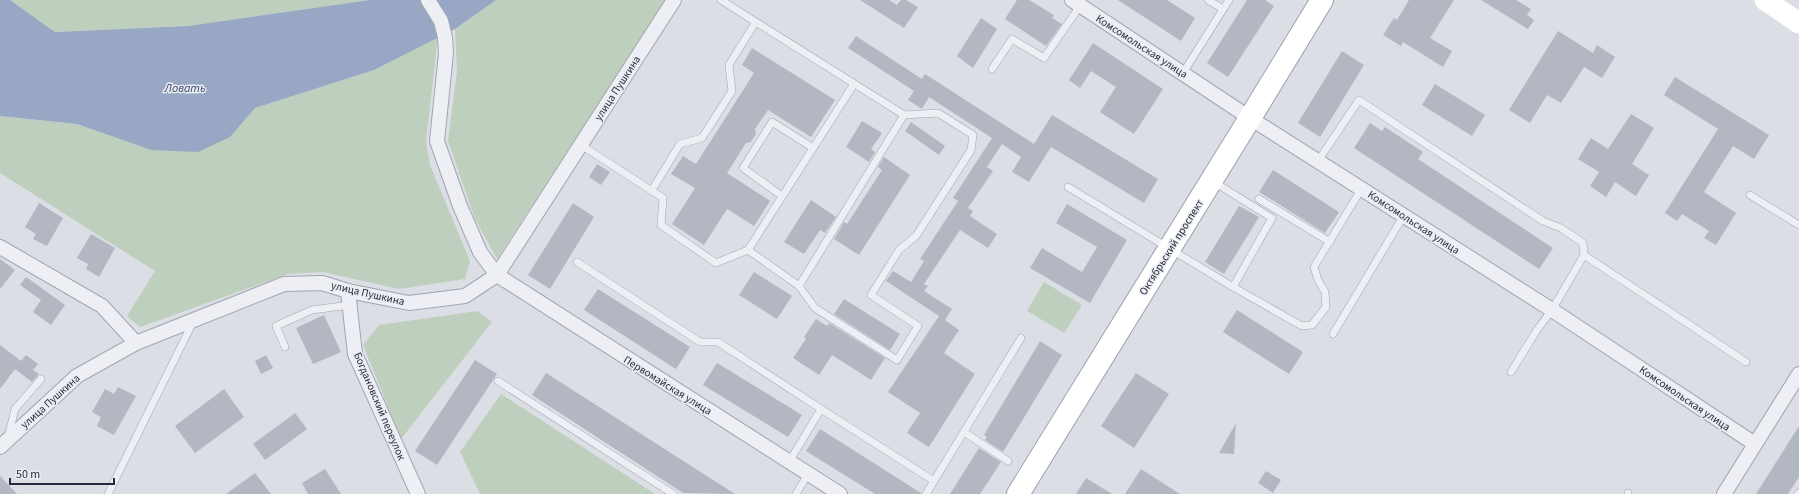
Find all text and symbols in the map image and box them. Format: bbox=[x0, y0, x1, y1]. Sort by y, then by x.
street label: Комсомольская улица bbox=[1093, 11, 1191, 82]
street label: улица Пушкина bbox=[591, 53, 644, 124]
water label: Ловать bbox=[164, 80, 205, 97]
street label: Комсомольская улица bbox=[1365, 187, 1463, 258]
street label: Октябрьский проспект bbox=[1136, 196, 1207, 298]
street label: улица Пушкина bbox=[330, 278, 406, 309]
street label: Богдановский переулок bbox=[350, 350, 409, 463]
street label: Первомайская улица bbox=[621, 352, 715, 419]
street label: Комсомольская улица bbox=[1636, 362, 1733, 434]
street label: улица Пушкина bbox=[17, 371, 83, 432]
scale bar bbox=[10, 460, 114, 486]
text: 50 m bbox=[16, 466, 40, 483]

